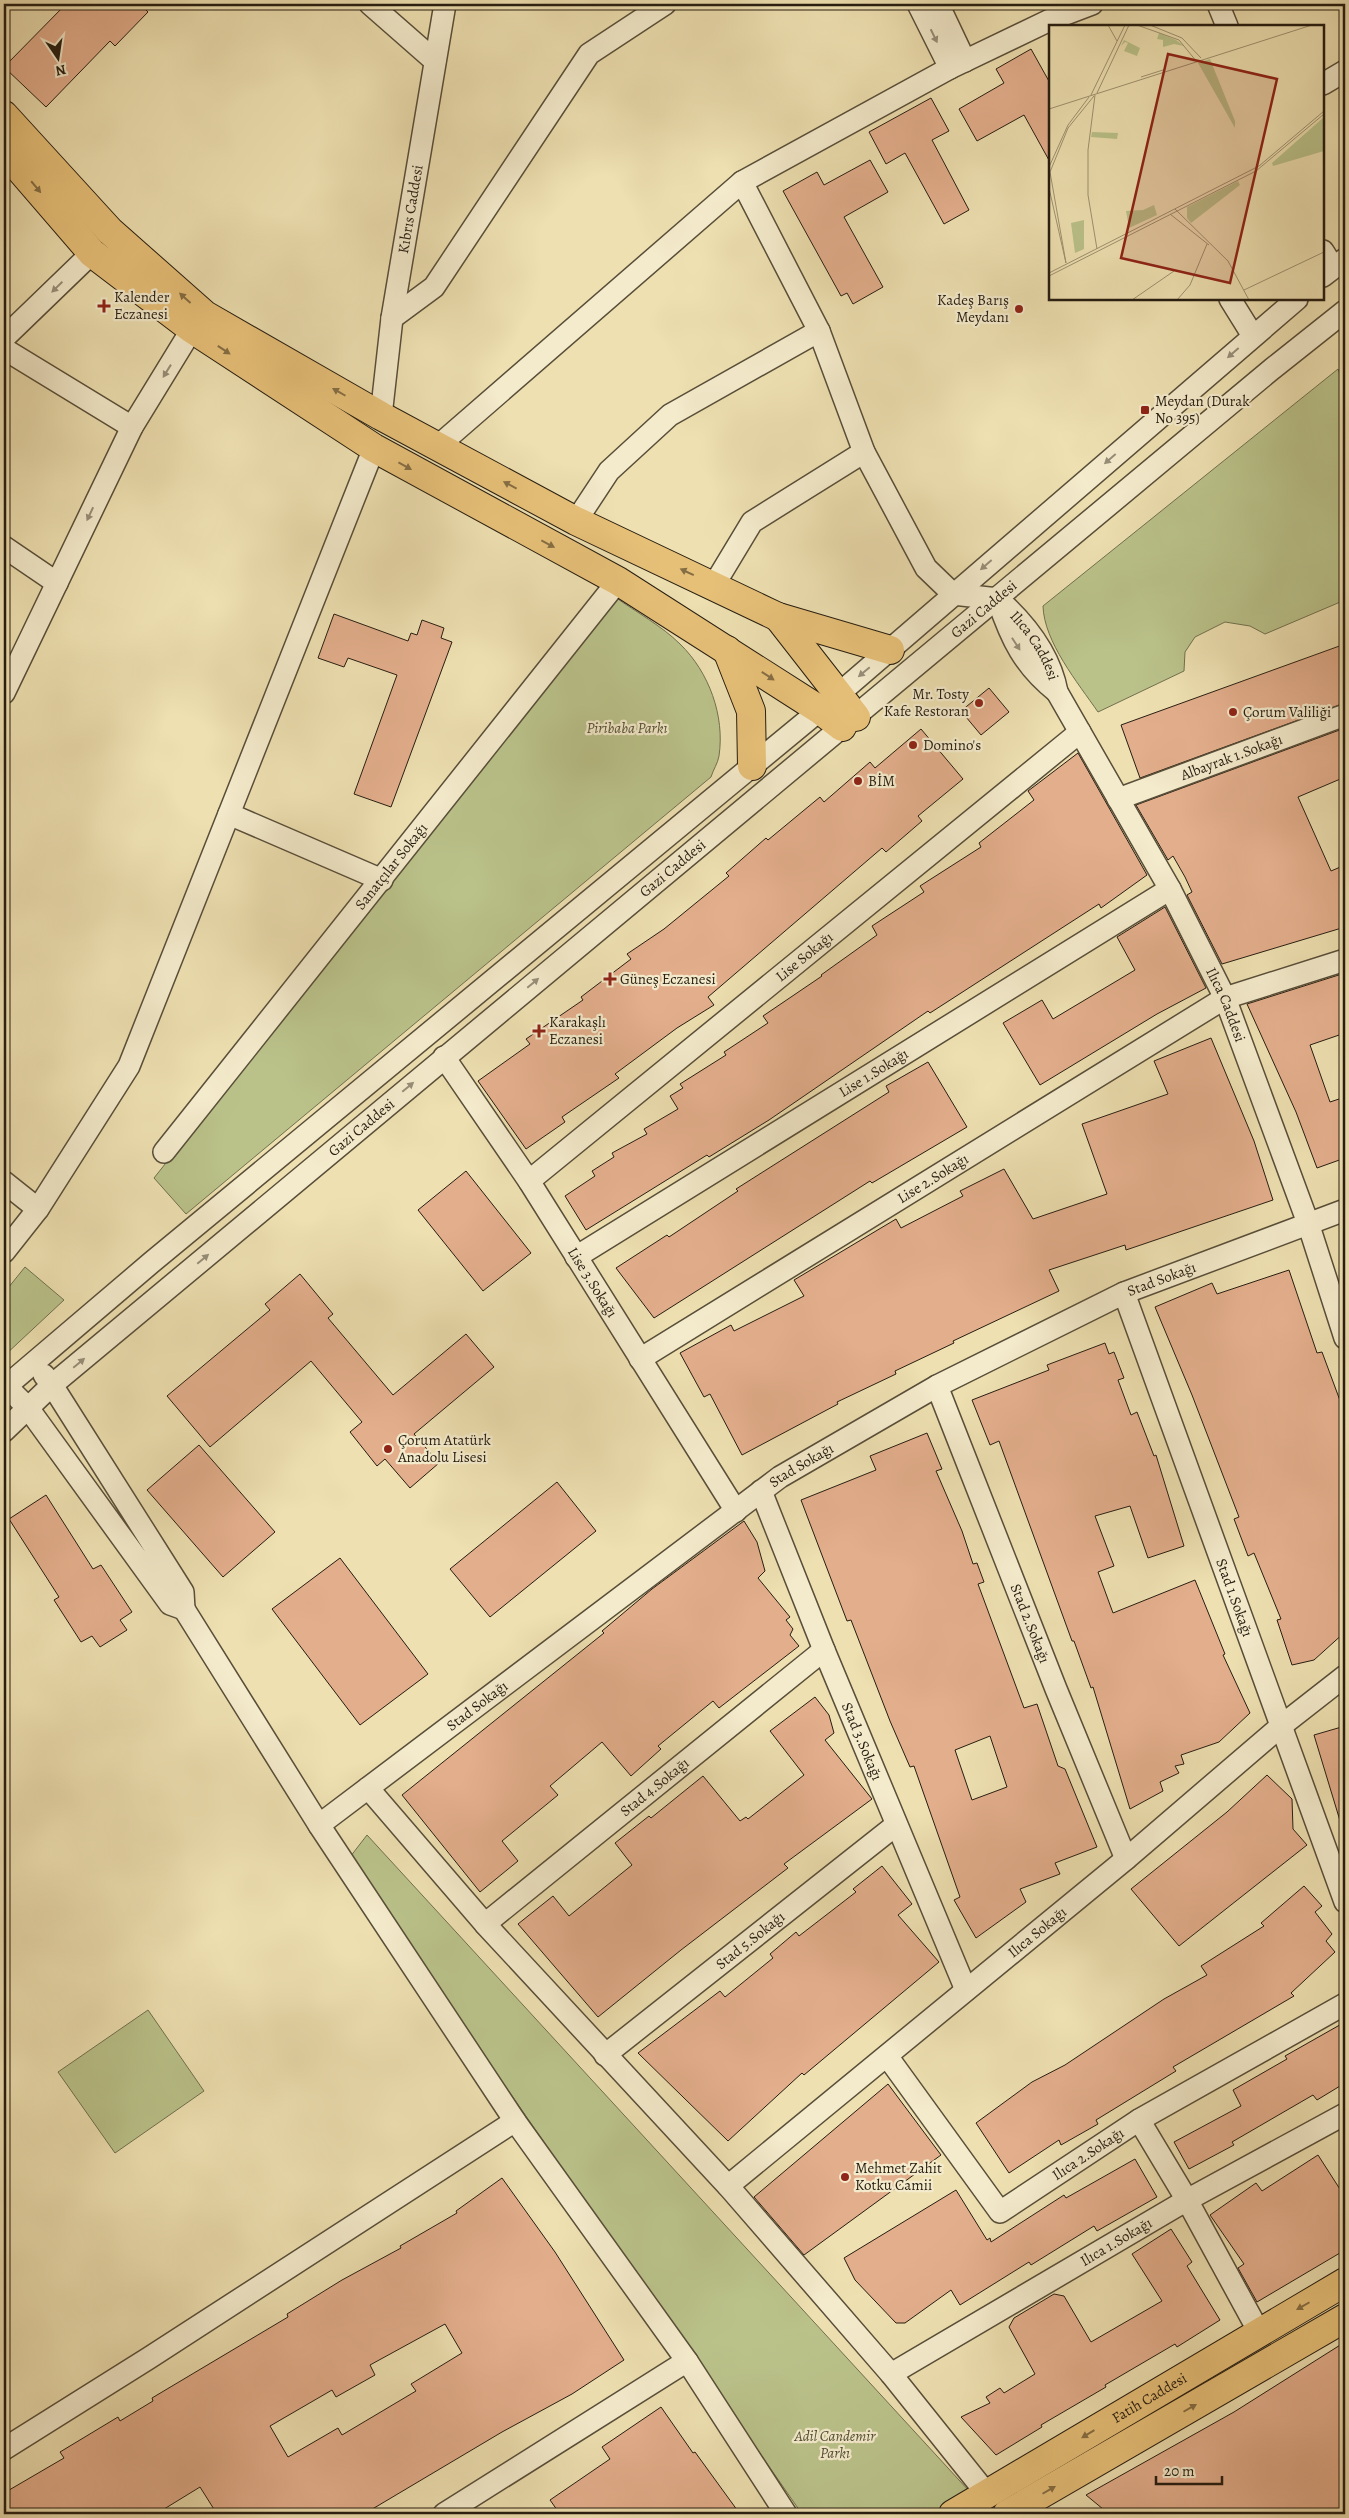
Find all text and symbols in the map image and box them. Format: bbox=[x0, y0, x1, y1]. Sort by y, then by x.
inset map bbox=[1049, 25, 1324, 300]
one-way arrow bbox=[930, 29, 938, 43]
north arrow bbox=[32, 32, 82, 82]
text: N bbox=[54, 60, 68, 81]
street label: Kıbrıs Caddesi bbox=[393, 163, 428, 255]
one-way arrow bbox=[31, 180, 42, 193]
one-way arrow bbox=[51, 280, 63, 292]
place label: Kalender Eczanesi bbox=[114, 287, 170, 324]
place label: Kadeş Barış Meydanı bbox=[937, 290, 1009, 327]
one-way arrow bbox=[180, 292, 192, 304]
marker: Kalender Eczanesi bbox=[98, 300, 110, 312]
marker: Kadeş Barış Meydanı bbox=[1013, 303, 1025, 315]
one-way arrow bbox=[217, 345, 230, 355]
one-way arrow bbox=[1227, 347, 1239, 358]
one-way arrow bbox=[162, 364, 171, 377]
one-way arrow bbox=[332, 387, 345, 396]
place label: Meydan (Durak No 395) bbox=[1155, 391, 1250, 428]
marker: Meydan (Durak No 395) bbox=[1139, 404, 1151, 416]
one-way arrow bbox=[1104, 453, 1116, 465]
one-way arrow bbox=[398, 462, 412, 470]
one-way arrow bbox=[503, 481, 518, 489]
one-way arrow bbox=[86, 507, 94, 521]
one-way arrow bbox=[541, 539, 554, 548]
one-way arrow bbox=[981, 559, 993, 571]
one-way arrow bbox=[680, 568, 694, 576]
street label: Gazi Caddesi bbox=[946, 576, 1021, 643]
street label: Ilıca Caddesi bbox=[1006, 606, 1064, 683]
one-way arrow bbox=[1011, 637, 1021, 651]
one-way arrow bbox=[858, 666, 870, 677]
one-way arrow bbox=[761, 672, 774, 681]
place label: Mr. Tosty Kafe Restoran bbox=[884, 684, 969, 721]
marker: Mr. Tosty Kafe Restoran bbox=[973, 697, 985, 709]
place label: Çorum Valiliği bbox=[1243, 702, 1331, 722]
marker: Çorum Valiliği bbox=[1227, 706, 1239, 718]
park label: Piribaba Parkı bbox=[587, 718, 667, 738]
street label: Albayrak 1.Sokağı bbox=[1177, 729, 1285, 785]
place label: Domino's bbox=[923, 735, 981, 755]
marker: Domino's bbox=[907, 739, 919, 751]
place label: BİM bbox=[868, 771, 895, 791]
marker: BİM bbox=[852, 775, 864, 787]
street label: Sanatçılar Sokağı bbox=[350, 819, 432, 914]
street label: Gazi Caddesi bbox=[635, 835, 710, 902]
street label: Lise Sokağı bbox=[771, 927, 837, 986]
street label: Ilıca Caddesi bbox=[1201, 964, 1250, 1045]
place label: Güneş Eczanesi bbox=[620, 969, 716, 989]
marker: Güneş Eczanesi bbox=[604, 973, 616, 985]
one-way arrow bbox=[527, 978, 539, 989]
place label: Karakaşlı Eczanesi bbox=[549, 1012, 606, 1049]
marker: Karakaşlı Eczanesi bbox=[533, 1025, 545, 1037]
street label: Lise 1.Sokağı bbox=[835, 1044, 912, 1102]
one-way arrow bbox=[402, 1081, 415, 1092]
street label: Gazi Caddesi bbox=[324, 1094, 399, 1161]
street label: Lise 2.Sokağı bbox=[893, 1149, 972, 1208]
street label: Lise 3.Sokağı bbox=[563, 1243, 622, 1321]
one-way arrow bbox=[197, 1253, 210, 1264]
street label: Stad Sokağı bbox=[1124, 1257, 1199, 1301]
one-way arrow bbox=[72, 1358, 85, 1369]
place label: Çorum Atatürk Anadolu Lisesi bbox=[397, 1430, 491, 1467]
street label: Stad Sokağı bbox=[765, 1438, 837, 1492]
marker: Çorum Atatürk Anadolu Lisesi bbox=[382, 1443, 394, 1455]
street label: Stad 1.Sokağı bbox=[1211, 1556, 1258, 1639]
street label: Stad 2.Sokağı bbox=[1006, 1581, 1055, 1666]
street label: Stad Sokağı bbox=[442, 1676, 512, 1735]
street label: Stad 3.Sokağı bbox=[837, 1699, 887, 1783]
street label: Stad 4.Sokağı bbox=[616, 1753, 693, 1821]
street label: Ilıca Sokağı bbox=[1003, 1902, 1071, 1962]
street label: Stad 5.Sokağı bbox=[711, 1907, 789, 1974]
street label: Ilıca 2.Sokağı bbox=[1048, 2123, 1128, 2185]
place label: Mehmet Zahit Kotku Camii bbox=[855, 2158, 942, 2195]
marker: Mehmet Zahit Kotku Camii bbox=[839, 2171, 851, 2183]
street label: Ilıca 1.Sokağı bbox=[1076, 2213, 1156, 2271]
one-way arrow bbox=[1297, 2302, 1310, 2311]
street label: Fatih Caddesi bbox=[1108, 2368, 1190, 2428]
one-way arrow bbox=[1183, 2404, 1196, 2413]
park label: Adil Candemir Parkı bbox=[794, 2426, 876, 2463]
one-way arrow bbox=[1081, 2430, 1096, 2438]
scale bar bbox=[1156, 2453, 1223, 2485]
text: 20 m bbox=[1164, 2461, 1195, 2481]
one-way arrow bbox=[1043, 2485, 1056, 2494]

